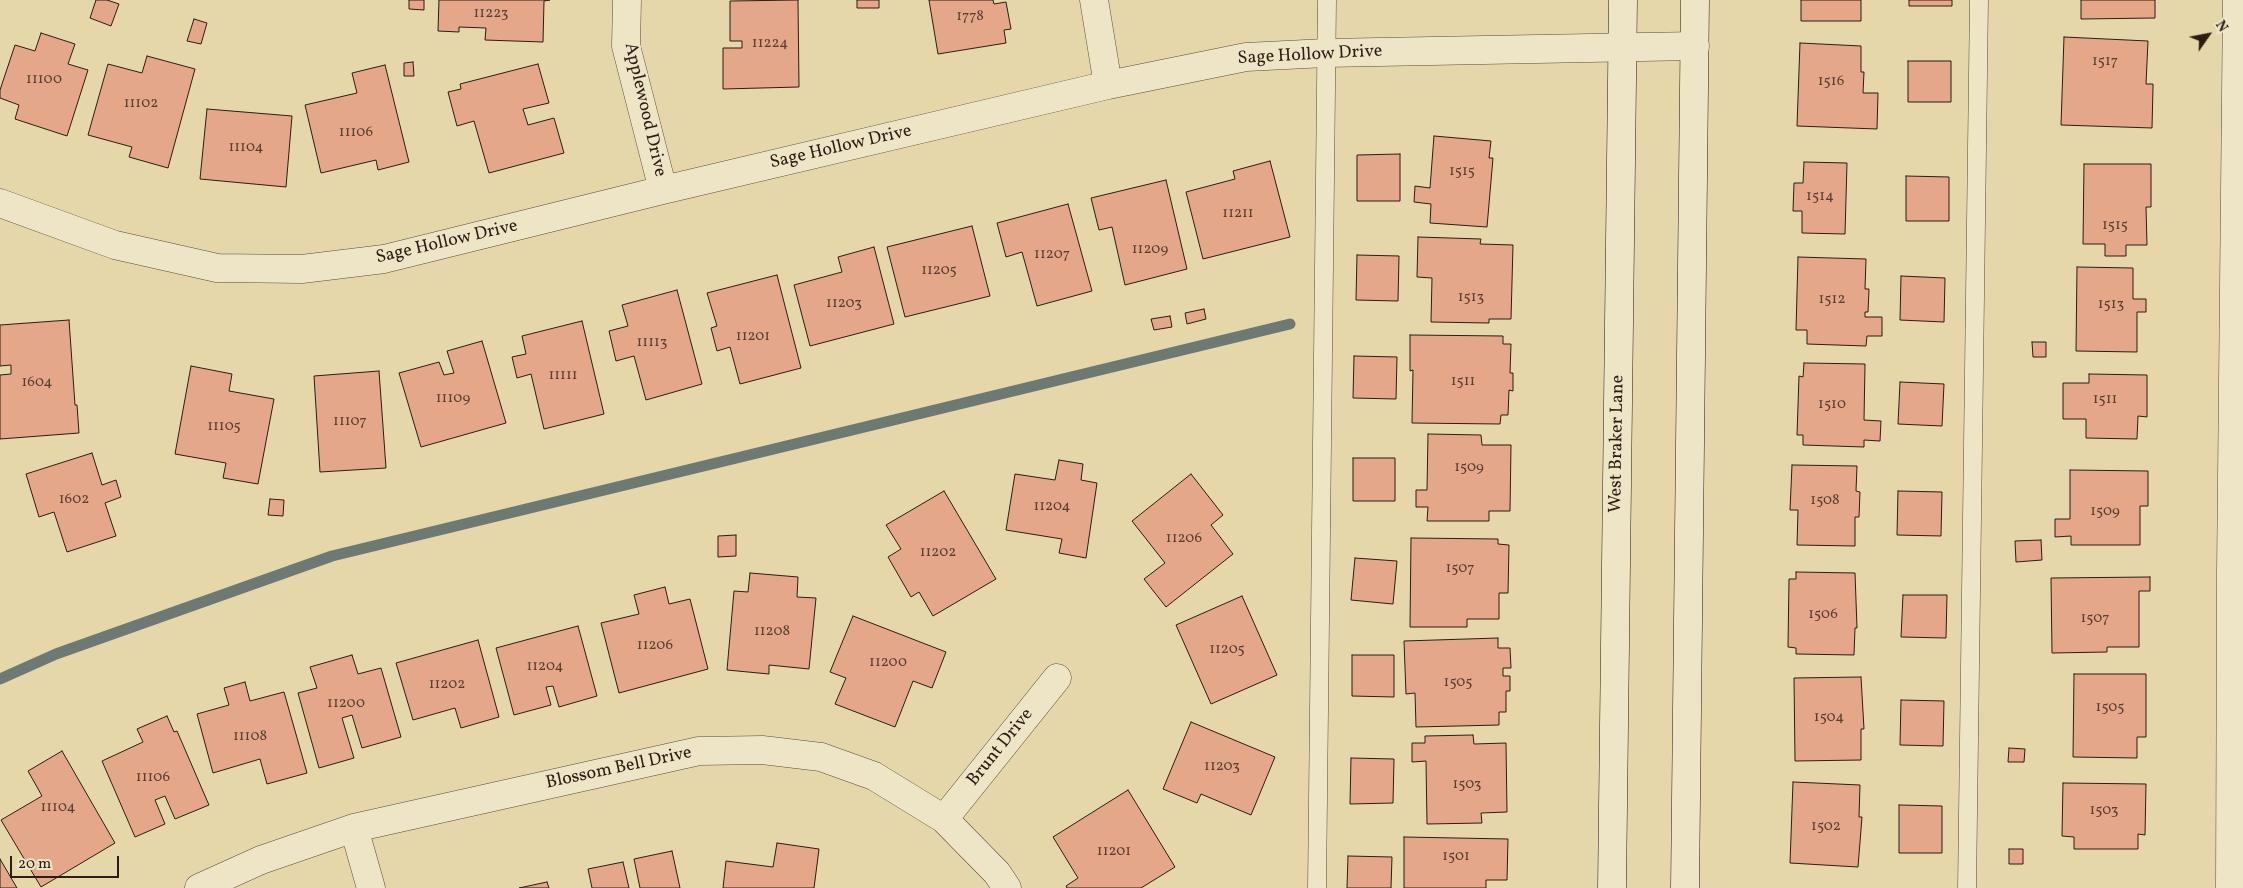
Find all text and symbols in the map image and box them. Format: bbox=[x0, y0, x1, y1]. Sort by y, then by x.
house number: 11223 bbox=[474, 5, 508, 23]
house number: 1778 bbox=[956, 8, 984, 26]
north arrow bbox=[2183, 10, 2233, 60]
text: N bbox=[2210, 17, 2232, 36]
house number: 11224 bbox=[752, 35, 788, 53]
street label: Applewood Drive bbox=[618, 41, 670, 179]
street label: Sage Hollow Drive bbox=[1237, 41, 1383, 71]
house number: 1517 bbox=[2092, 53, 2118, 71]
house number: 11100 bbox=[26, 71, 62, 89]
house number: 1516 bbox=[1818, 73, 1844, 91]
house number: 11102 bbox=[124, 95, 158, 113]
street label: Sage Hollow Drive bbox=[768, 121, 914, 175]
house number: 11106 bbox=[339, 124, 373, 142]
house number: 11104 bbox=[228, 139, 264, 157]
house number: 1515 bbox=[1449, 163, 1475, 181]
house number: 1514 bbox=[1806, 188, 1834, 206]
house number: 11211 bbox=[1222, 205, 1254, 223]
street label: Sage Hollow Drive bbox=[374, 216, 520, 270]
house number: 1515 bbox=[2102, 217, 2128, 235]
house number: 11209 bbox=[1132, 241, 1168, 259]
house number: 11207 bbox=[1034, 246, 1070, 264]
house number: 11205 bbox=[921, 262, 957, 280]
house number: 1513 bbox=[1458, 289, 1484, 307]
house number: 1512 bbox=[1819, 291, 1845, 309]
house number: 11203 bbox=[826, 295, 862, 313]
house number: 1513 bbox=[2098, 296, 2124, 314]
house number: 11201 bbox=[736, 328, 770, 346]
house number: 11113 bbox=[637, 334, 667, 352]
house number: 11111 bbox=[548, 367, 578, 385]
house number: 1511 bbox=[1451, 373, 1475, 391]
house number: 1604 bbox=[21, 374, 53, 392]
street label: West Braker Lane bbox=[1606, 375, 1630, 513]
house number: 11109 bbox=[436, 390, 470, 408]
house number: 1511 bbox=[2093, 391, 2117, 409]
house number: 1510 bbox=[1818, 396, 1846, 414]
house number: 11107 bbox=[333, 413, 367, 431]
house number: 11105 bbox=[207, 418, 241, 436]
house number: 1509 bbox=[1454, 459, 1484, 477]
house number: 1602 bbox=[59, 491, 89, 509]
house number: 1508 bbox=[1810, 492, 1840, 510]
house number: 11204 bbox=[1033, 498, 1071, 516]
house number: 1509 bbox=[2090, 503, 2120, 521]
house number: 11206 bbox=[1166, 530, 1202, 548]
house number: 11202 bbox=[920, 544, 956, 562]
house number: 1507 bbox=[1445, 560, 1475, 578]
house number: 1506 bbox=[1808, 606, 1838, 624]
house number: 1507 bbox=[2080, 610, 2110, 628]
house number: 11208 bbox=[754, 623, 790, 641]
house number: 11206 bbox=[637, 637, 673, 655]
house number: 11205 bbox=[1209, 641, 1245, 659]
house number: 11200 bbox=[869, 654, 907, 672]
house number: 11204 bbox=[526, 658, 564, 676]
house number: 1505 bbox=[1444, 674, 1472, 692]
house number: 11202 bbox=[429, 676, 465, 694]
house number: 11200 bbox=[327, 695, 365, 713]
house number: 1505 bbox=[2096, 699, 2124, 717]
street label: Brunt Drive bbox=[963, 705, 1039, 791]
house number: 1504 bbox=[1814, 709, 1844, 727]
house number: 11108 bbox=[233, 728, 267, 746]
street label: Blossom Bell Drive bbox=[544, 743, 694, 795]
house number: 11203 bbox=[1204, 758, 1240, 776]
house number: 11106 bbox=[136, 769, 170, 787]
house number: 1503 bbox=[1452, 776, 1482, 794]
house number: 11104 bbox=[40, 799, 76, 817]
house number: 1503 bbox=[2089, 802, 2119, 820]
house number: 1502 bbox=[1811, 818, 1841, 836]
house number: 11201 bbox=[1097, 843, 1131, 861]
scale bar bbox=[12, 846, 121, 878]
house number: 1501 bbox=[1442, 848, 1470, 866]
text: 20 m bbox=[18, 854, 51, 875]

